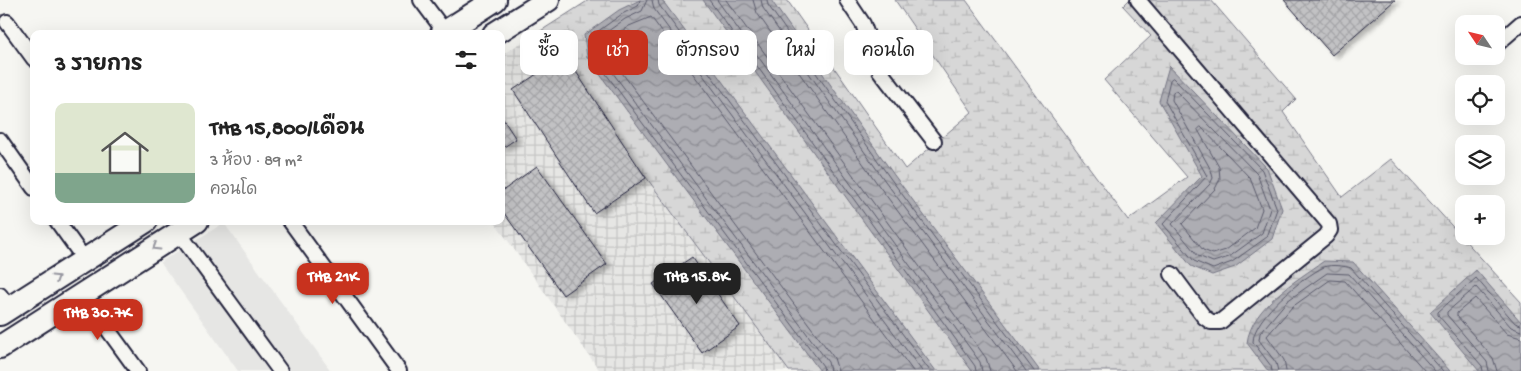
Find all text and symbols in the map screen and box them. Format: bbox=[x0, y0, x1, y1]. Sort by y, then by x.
north arrow bbox=[1455, 15, 1505, 65]
map controls bbox=[1455, 15, 1505, 245]
chip: ซื้อ bbox=[520, 30, 578, 75]
chip: เช่า bbox=[588, 30, 648, 75]
chip: ตัวกรอง bbox=[658, 30, 757, 75]
chip: ใหม่ bbox=[767, 30, 834, 75]
chip: คอนโด bbox=[844, 30, 933, 75]
icon: filters bbox=[452, 46, 480, 74]
text: 3 รายการ bbox=[55, 54, 143, 79]
button: locate bbox=[1455, 75, 1505, 125]
text: THB 15,800/เดือน bbox=[210, 118, 364, 143]
icon: home bbox=[95, 123, 155, 183]
button: layers bbox=[1455, 135, 1505, 185]
text: 3 ห้อง · 89 m² bbox=[210, 153, 303, 172]
text: คอนโด bbox=[210, 182, 257, 201]
button: + bbox=[1455, 195, 1505, 245]
one-way arrow bbox=[152, 241, 161, 251]
pin: THB 21K bbox=[287, 262, 379, 305]
pin: THB 15.8K bbox=[640, 262, 754, 305]
text: THB 21K bbox=[308, 269, 358, 288]
text: THB 15.8K bbox=[665, 269, 729, 288]
one-way arrow bbox=[50, 275, 59, 285]
pin: THB 30.7K bbox=[41, 298, 155, 341]
text: THB 30.7K bbox=[65, 305, 131, 324]

